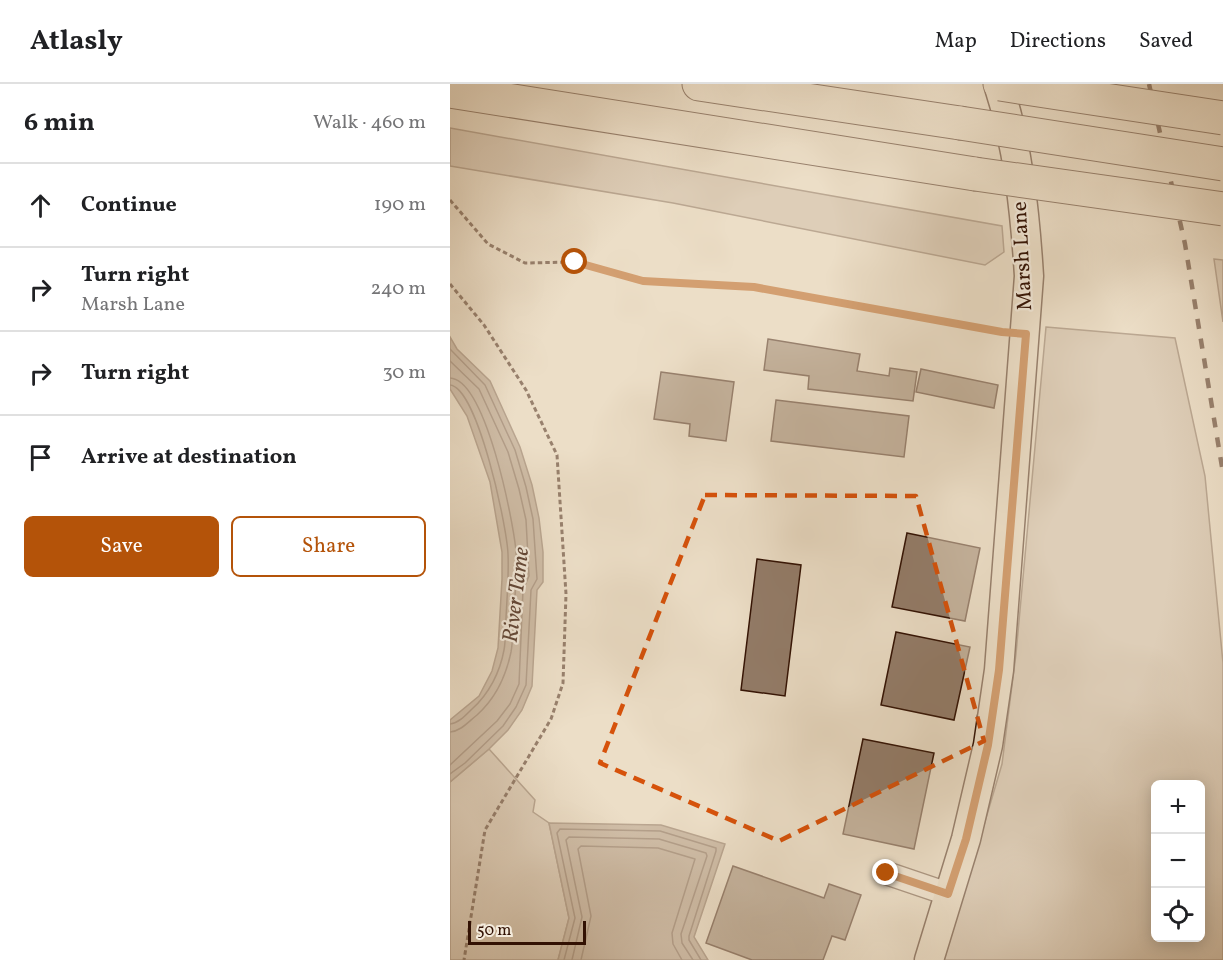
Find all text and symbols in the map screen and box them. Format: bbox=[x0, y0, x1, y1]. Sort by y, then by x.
text: Atlasly bbox=[30, 22, 123, 61]
text: Map bbox=[935, 27, 977, 56]
text: Directions bbox=[1010, 27, 1106, 56]
text: Saved bbox=[1139, 27, 1193, 56]
text: 6 min bbox=[24, 105, 95, 141]
text: Walk · 460 m bbox=[313, 109, 426, 137]
icon: ahead bbox=[24, 189, 57, 222]
text: Continue bbox=[81, 190, 177, 221]
text: 190 m bbox=[374, 191, 426, 219]
street label: Marsh Lane bbox=[1006, 201, 1040, 311]
route start bbox=[561, 248, 587, 274]
text: Turn right bbox=[81, 260, 189, 291]
icon: right bbox=[24, 273, 57, 306]
text: 240 m bbox=[371, 275, 426, 303]
text: Marsh Lane bbox=[81, 291, 185, 319]
icon: right bbox=[24, 357, 57, 390]
text: Turn right bbox=[81, 358, 189, 389]
text: 30 m bbox=[382, 359, 426, 387]
icon: arrive bbox=[24, 441, 57, 474]
text: Arrive at destination bbox=[81, 442, 297, 473]
button: Save bbox=[24, 516, 219, 577]
button: Share bbox=[231, 516, 426, 577]
water label: River Tame bbox=[496, 546, 538, 644]
map controls bbox=[1151, 780, 1205, 942]
button: + bbox=[1151, 780, 1205, 834]
button: − bbox=[1151, 834, 1205, 888]
route end bbox=[872, 859, 898, 885]
button: locate bbox=[1151, 888, 1205, 942]
scale bar bbox=[468, 918, 586, 946]
text: 50 m bbox=[477, 920, 511, 942]

